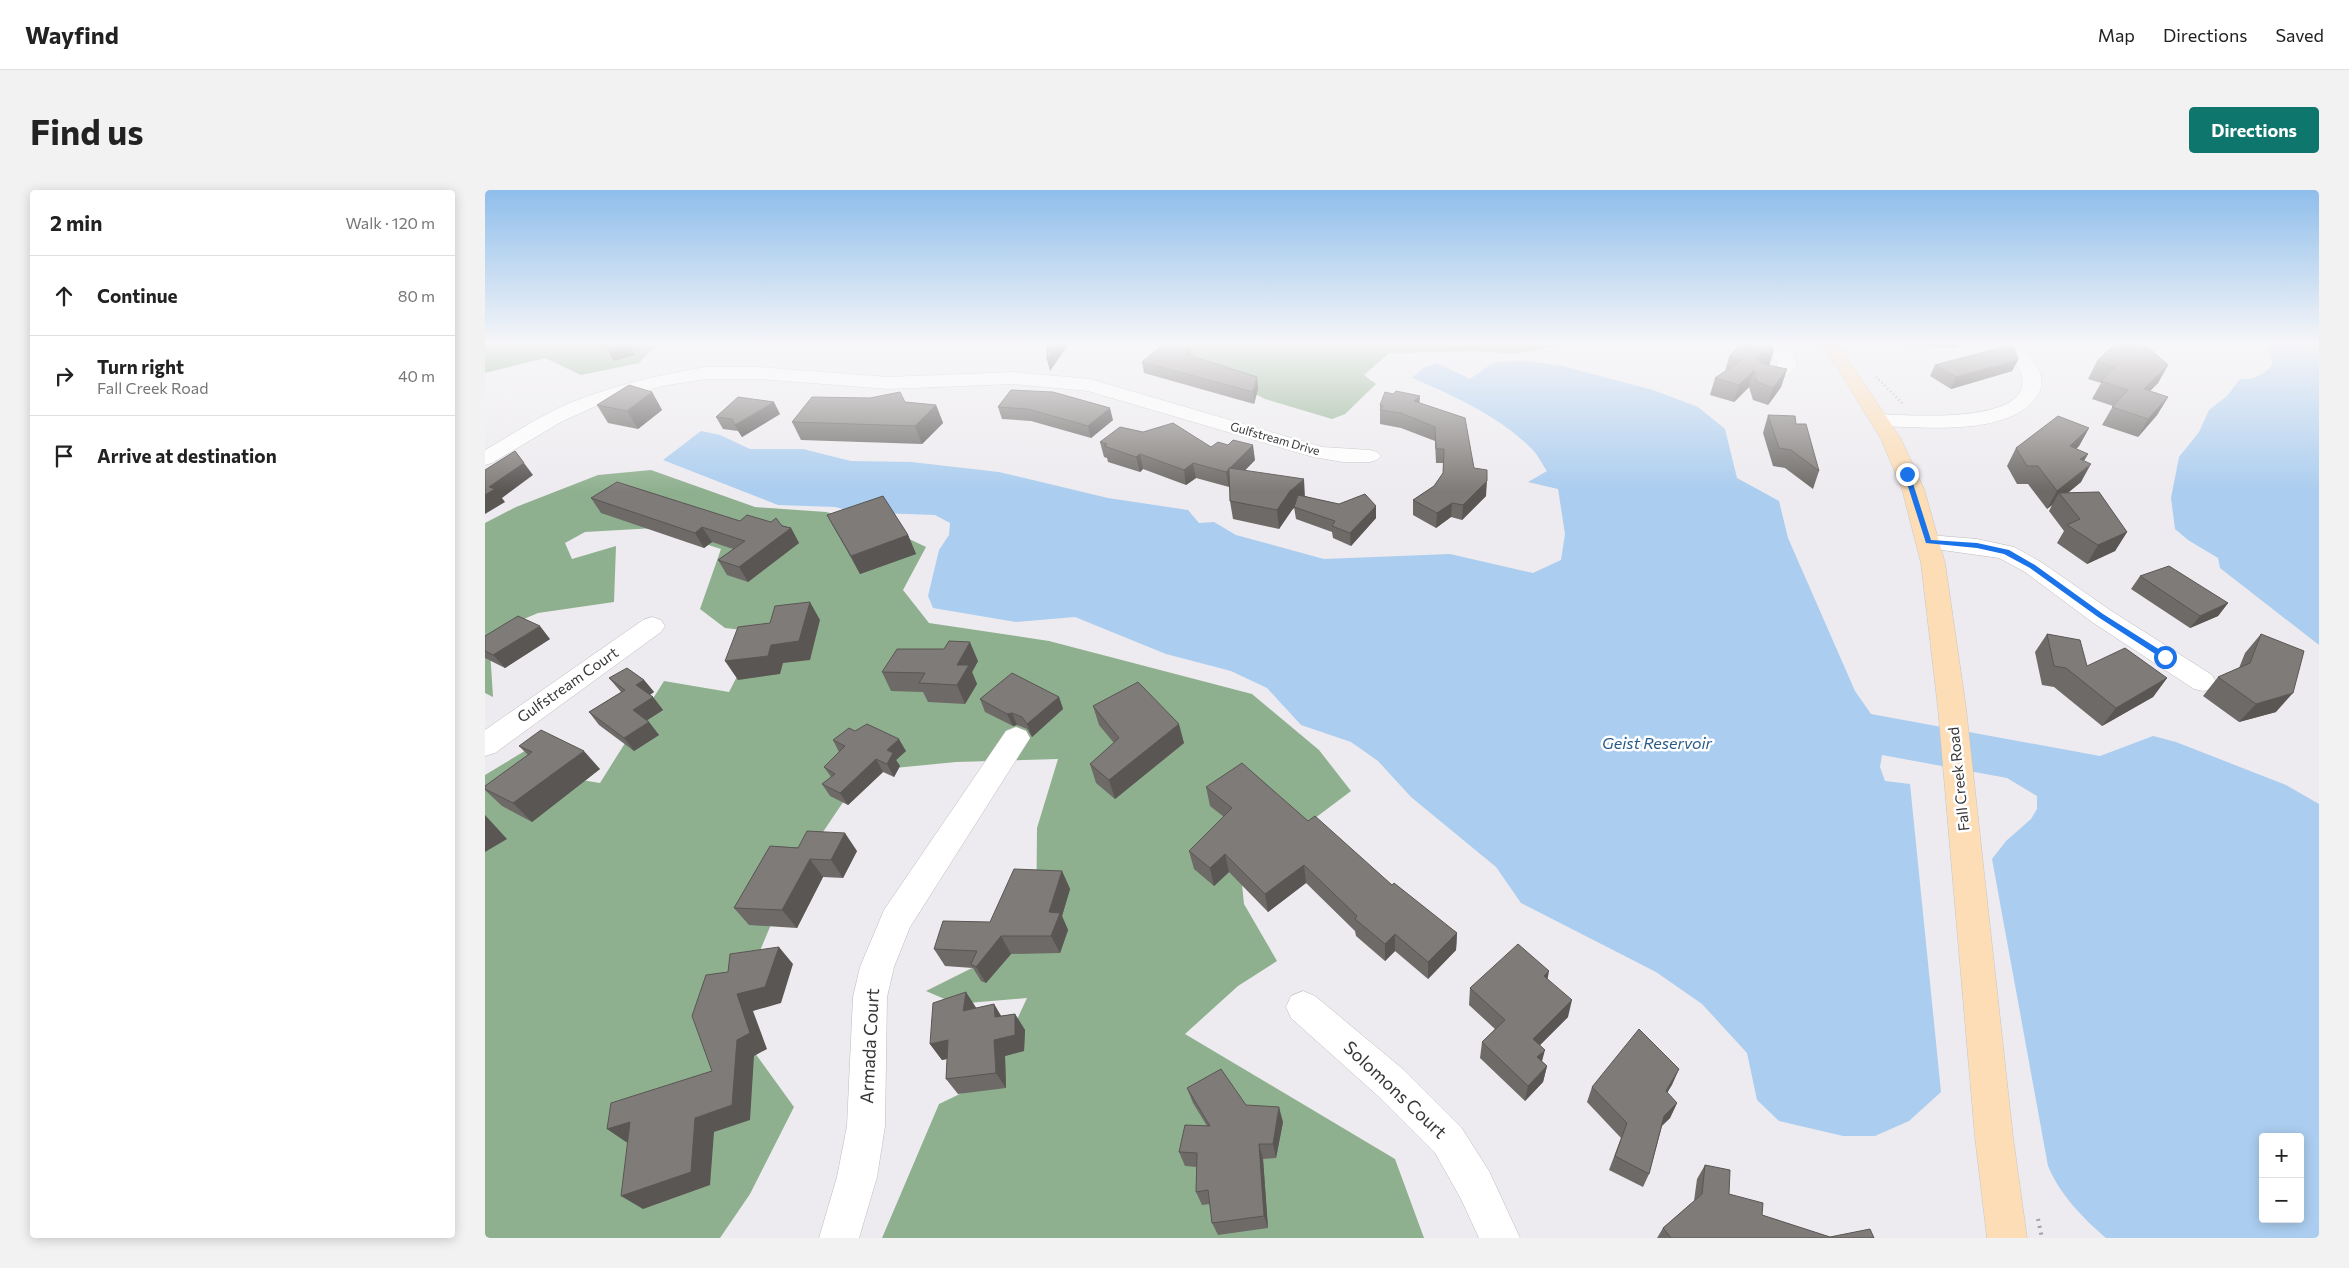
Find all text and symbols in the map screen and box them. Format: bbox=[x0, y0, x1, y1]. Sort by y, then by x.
text: Wayfind bbox=[25, 20, 119, 49]
text: Map bbox=[2098, 24, 2135, 46]
text: Directions bbox=[2163, 24, 2247, 46]
text: Saved bbox=[2275, 24, 2324, 46]
button: Directions bbox=[2189, 107, 2319, 153]
text: Find us bbox=[30, 109, 144, 152]
text: 2 min bbox=[50, 210, 102, 235]
text: Walk · 120 m bbox=[345, 213, 435, 232]
icon: ahead bbox=[50, 282, 78, 310]
text: Continue bbox=[97, 284, 177, 307]
text: 80 m bbox=[398, 286, 435, 305]
text: Turn right bbox=[97, 355, 184, 378]
icon: right bbox=[50, 362, 78, 390]
text: 40 m bbox=[398, 366, 435, 385]
text: Fall Creek Road bbox=[97, 378, 208, 397]
street label: Gulfstream Drive bbox=[1229, 419, 1322, 458]
icon: arrive bbox=[50, 442, 78, 470]
text: Arrive at destination bbox=[97, 444, 277, 467]
route end bbox=[1896, 463, 1919, 486]
street label: Gulfstream Court bbox=[514, 643, 621, 726]
route start bbox=[2154, 646, 2177, 669]
street label: Fall Creek Road bbox=[1944, 726, 1972, 832]
water label: Geist Reservoir bbox=[1602, 733, 1713, 752]
street label: Armada Court bbox=[855, 988, 883, 1104]
street label: Solomons Court bbox=[1340, 1036, 1452, 1143]
map controls bbox=[2259, 1133, 2304, 1223]
button: + bbox=[2259, 1133, 2304, 1178]
button: − bbox=[2259, 1178, 2304, 1223]

